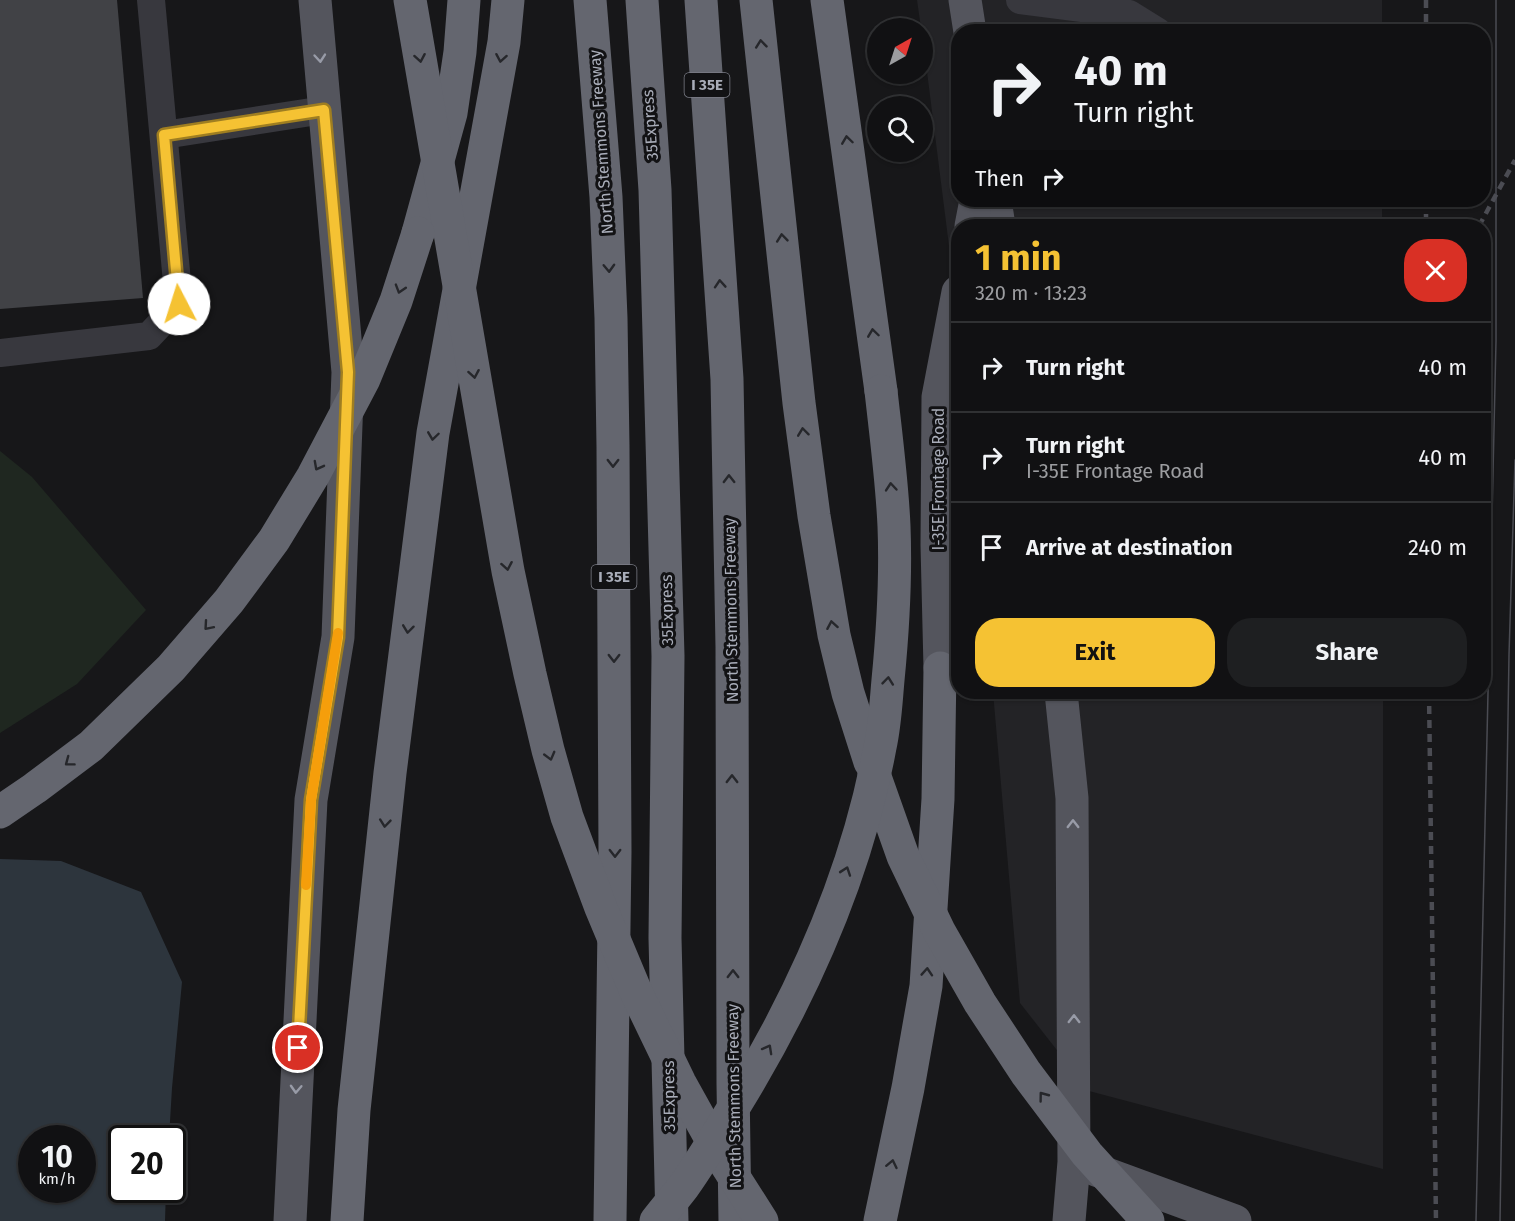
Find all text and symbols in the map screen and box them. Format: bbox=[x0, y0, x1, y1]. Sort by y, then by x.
north arrow bbox=[867, 18, 933, 84]
map controls bbox=[867, 18, 933, 162]
one-way arrow bbox=[755, 40, 768, 49]
text: 40 m bbox=[1074, 46, 1168, 96]
icon: right bbox=[975, 48, 1053, 126]
street label: North Stemmons Freeway bbox=[585, 49, 617, 235]
one-way arrow bbox=[413, 52, 426, 62]
one-way arrow bbox=[495, 53, 508, 63]
one-way arrow bbox=[313, 54, 326, 63]
road number: I 35E bbox=[684, 73, 730, 97]
street label: 35Express bbox=[638, 89, 662, 161]
button: search bbox=[867, 96, 933, 162]
text: Turn right bbox=[1074, 97, 1194, 129]
one-way arrow bbox=[841, 135, 853, 144]
icon: right bbox=[1036, 162, 1069, 195]
text: Then bbox=[975, 165, 1024, 192]
one-way arrow bbox=[776, 234, 789, 243]
text: 1 min bbox=[975, 236, 1062, 280]
button: close bbox=[1404, 239, 1467, 302]
one-way arrow bbox=[603, 263, 616, 272]
position arrow bbox=[147, 272, 211, 336]
one-way arrow bbox=[714, 279, 727, 288]
text: 320 m · 13:23 bbox=[975, 281, 1087, 305]
one-way arrow bbox=[395, 283, 407, 294]
one-way arrow bbox=[868, 328, 880, 338]
icon: right bbox=[975, 351, 1008, 384]
text: Turn right bbox=[1026, 354, 1125, 381]
text: 40 m bbox=[1418, 354, 1467, 381]
one-way arrow bbox=[467, 369, 480, 379]
street label: I-35E Frontage Road bbox=[929, 408, 948, 550]
one-way arrow bbox=[797, 427, 810, 436]
one-way arrow bbox=[427, 431, 439, 441]
text: Turn right bbox=[1026, 432, 1125, 459]
icon: right bbox=[975, 441, 1008, 474]
text: 40 m bbox=[1418, 444, 1467, 471]
one-way arrow bbox=[607, 458, 620, 467]
one-way arrow bbox=[314, 459, 326, 470]
text: I-35E Frontage Road bbox=[1026, 459, 1205, 483]
one-way arrow bbox=[723, 474, 735, 483]
one-way arrow bbox=[885, 482, 898, 491]
street label: North Stemmons Freeway bbox=[720, 517, 742, 703]
icon: arrive bbox=[975, 531, 1008, 564]
text: Arrive at destination bbox=[1026, 534, 1233, 561]
text: 240 m bbox=[1408, 534, 1467, 561]
one-way arrow bbox=[500, 561, 513, 571]
road number: I 35E bbox=[592, 565, 636, 589]
street label: 35Express bbox=[657, 574, 677, 646]
button: Exit bbox=[975, 618, 1215, 687]
button: Share bbox=[1227, 618, 1467, 687]
one-way arrow bbox=[204, 619, 215, 630]
one-way arrow bbox=[826, 620, 839, 630]
one-way arrow bbox=[403, 625, 415, 634]
one-way arrow bbox=[608, 653, 620, 662]
one-way arrow bbox=[881, 677, 894, 686]
one-way arrow bbox=[543, 751, 555, 761]
one-way arrow bbox=[65, 755, 76, 766]
one-way arrow bbox=[726, 774, 738, 783]
one-way arrow bbox=[379, 818, 392, 828]
one-way arrow bbox=[1067, 820, 1079, 829]
one-way arrow bbox=[609, 848, 621, 857]
one-way arrow bbox=[839, 866, 852, 877]
one-way arrow bbox=[920, 968, 933, 977]
one-way arrow bbox=[727, 969, 739, 978]
street label: North Stemmons Freeway bbox=[723, 1003, 745, 1189]
one-way arrow bbox=[1067, 1015, 1080, 1024]
pin bbox=[272, 1022, 323, 1073]
icon: arrive bbox=[281, 1031, 314, 1064]
one-way arrow bbox=[761, 1045, 772, 1056]
street label: 35Express bbox=[659, 1060, 679, 1132]
one-way arrow bbox=[289, 1085, 302, 1094]
one-way arrow bbox=[1040, 1092, 1051, 1103]
speed limit sign: 20 bbox=[108, 1125, 186, 1203]
text: 10 bbox=[41, 1139, 73, 1175]
one-way arrow bbox=[885, 1159, 898, 1169]
text: km/h bbox=[38, 1170, 76, 1188]

